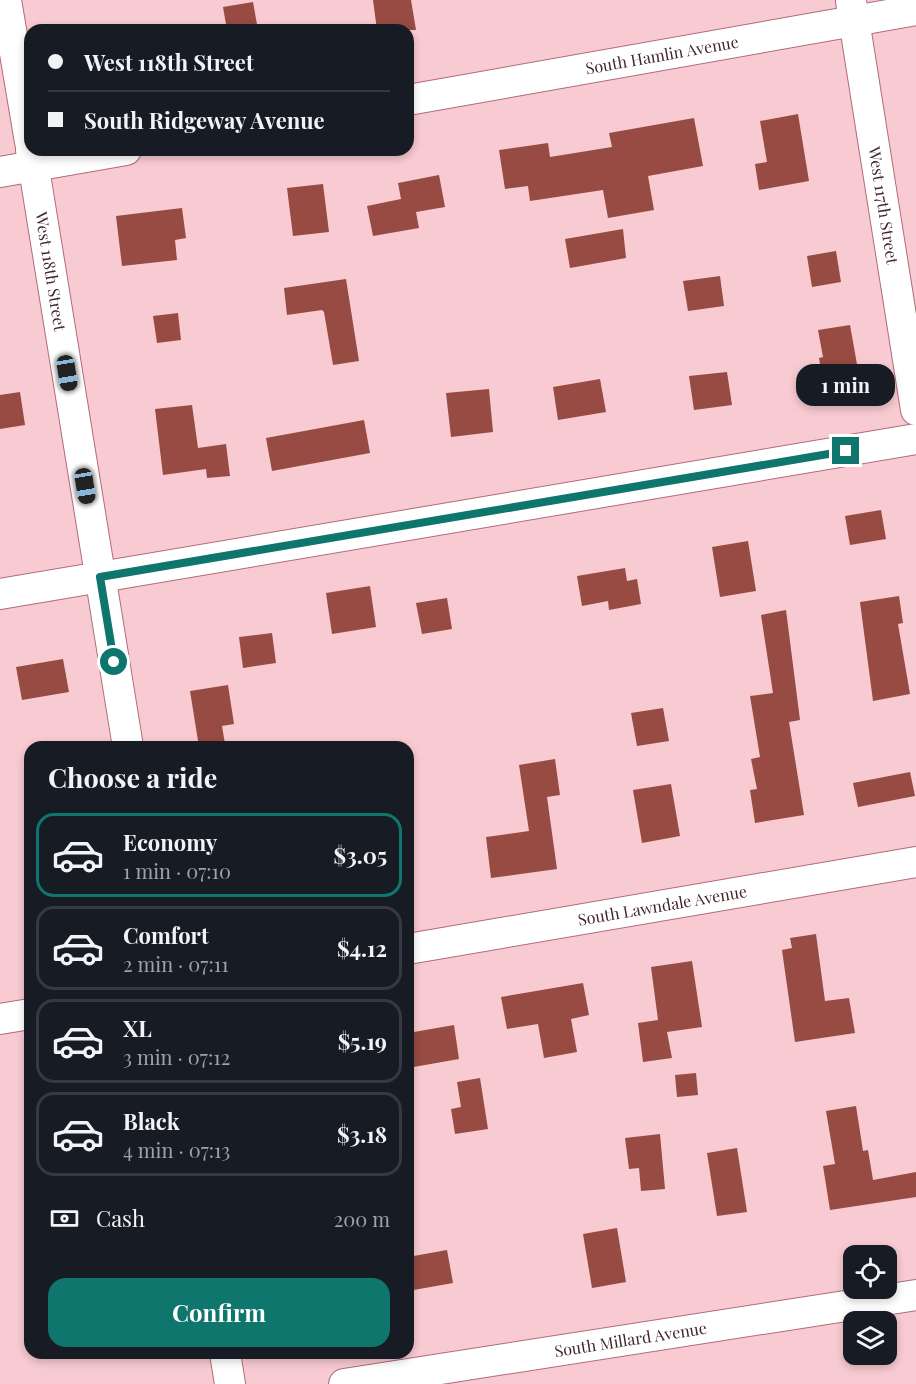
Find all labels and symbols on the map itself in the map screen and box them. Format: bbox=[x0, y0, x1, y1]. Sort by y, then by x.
street label: South Hamlin Avenue bbox=[584, 31, 740, 78]
street label: West 117th Street bbox=[864, 144, 904, 266]
street label: West 118th Street bbox=[31, 209, 71, 333]
car bbox=[55, 354, 79, 392]
callout: 1 min bbox=[796, 364, 896, 406]
route end bbox=[832, 437, 859, 464]
car bbox=[73, 467, 97, 505]
route start bbox=[100, 648, 127, 675]
street label: South Lawndale Avenue bbox=[576, 880, 748, 930]
street label: South Millard Avenue bbox=[553, 1317, 708, 1361]

